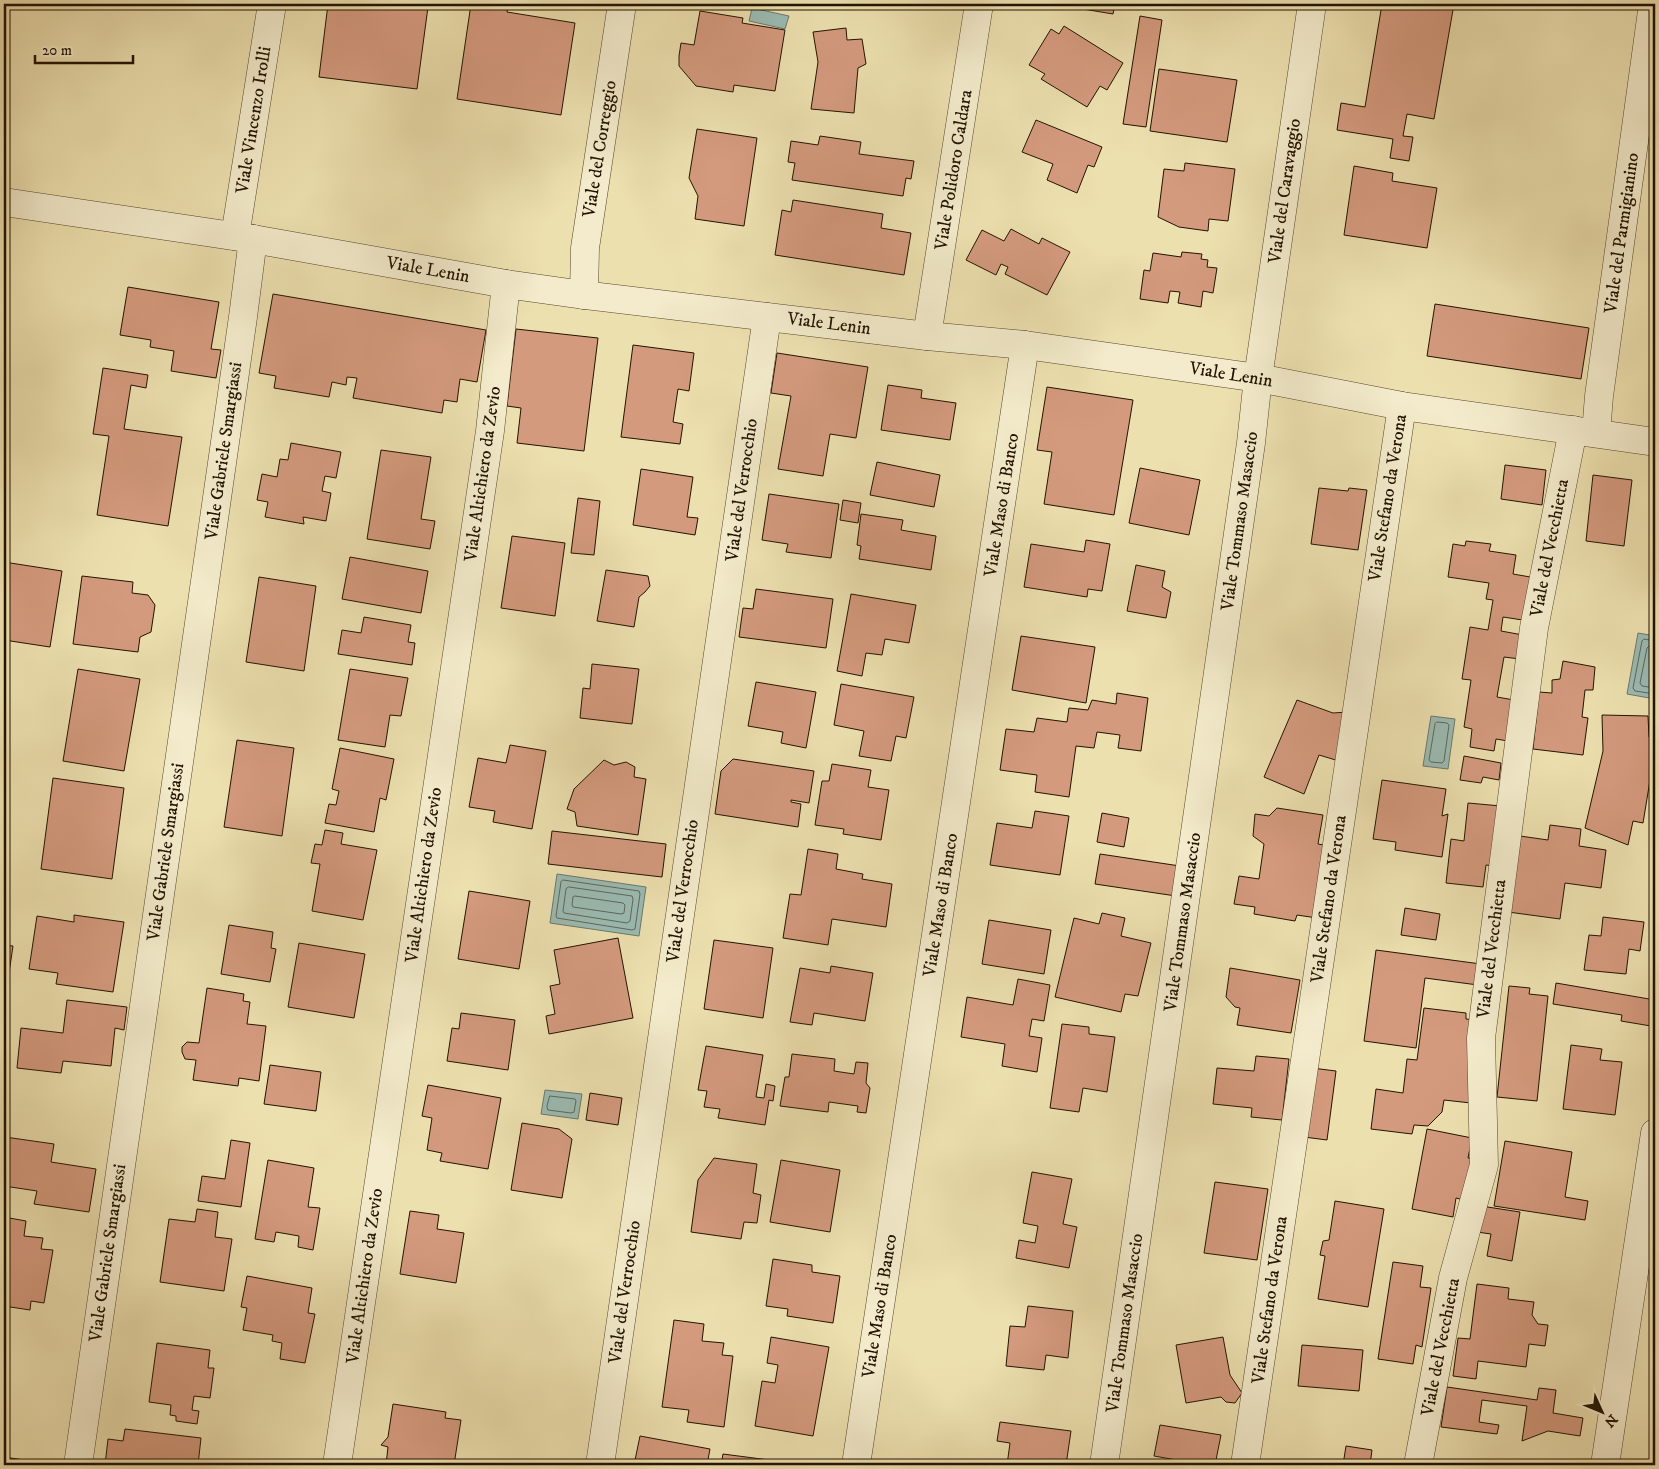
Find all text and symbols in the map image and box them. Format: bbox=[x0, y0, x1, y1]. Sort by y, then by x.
scale bar bbox=[35, 32, 132, 64]
text: 20 m bbox=[42, 41, 72, 60]
street label: Viale Vincenzo Irolli bbox=[231, 45, 276, 196]
street label: Viale del Correggio bbox=[578, 79, 622, 220]
street label: Viale Polidoro Caldara bbox=[930, 88, 978, 253]
street label: Viale del Caravaggio bbox=[1264, 117, 1306, 266]
street label: Viale del Parmigianino bbox=[1600, 151, 1644, 316]
street label: Viale Lenin bbox=[384, 252, 472, 288]
street label: Viale Lenin bbox=[785, 308, 873, 340]
street label: Viale Lenin bbox=[1187, 357, 1275, 393]
street label: Viale Gabriele Smargiassi bbox=[200, 361, 247, 542]
street label: Viale Altichiero da Zevio bbox=[460, 385, 506, 564]
street label: Viale Stefano da Verona bbox=[1364, 412, 1412, 584]
street label: Viale del Verrocchio bbox=[721, 417, 763, 564]
street label: Viale Tommaso Masaccio bbox=[1216, 430, 1263, 613]
street label: Viale Maso di Banco bbox=[980, 431, 1024, 579]
street label: Viale del Vecchietta bbox=[1526, 477, 1574, 620]
street label: Viale Gabriele Smargiassi bbox=[142, 762, 189, 943]
street label: Viale Altichiero da Zevio bbox=[401, 786, 447, 965]
street label: Viale Stefano da Verona bbox=[1306, 813, 1352, 985]
street label: Viale del Verrocchio bbox=[662, 818, 704, 965]
street label: Viale Maso di Banco bbox=[919, 831, 963, 979]
street label: Viale Tommaso Masaccio bbox=[1159, 831, 1206, 1014]
street label: Viale del Vecchietta bbox=[1472, 878, 1511, 1021]
street label: Viale Gabriele Smargiassi bbox=[84, 1163, 131, 1344]
street label: Viale Altichiero da Zevio bbox=[342, 1187, 388, 1366]
street label: Viale Stefano da Verona bbox=[1247, 1214, 1293, 1386]
street label: Viale del Verrocchio bbox=[604, 1219, 646, 1366]
street label: Viale Maso di Banco bbox=[858, 1232, 902, 1380]
street label: Viale Tommaso Masaccio bbox=[1101, 1232, 1148, 1415]
street label: Viale del Vecchietta bbox=[1417, 1276, 1465, 1419]
north arrow bbox=[1576, 1386, 1626, 1436]
text: N bbox=[1600, 1410, 1621, 1431]

